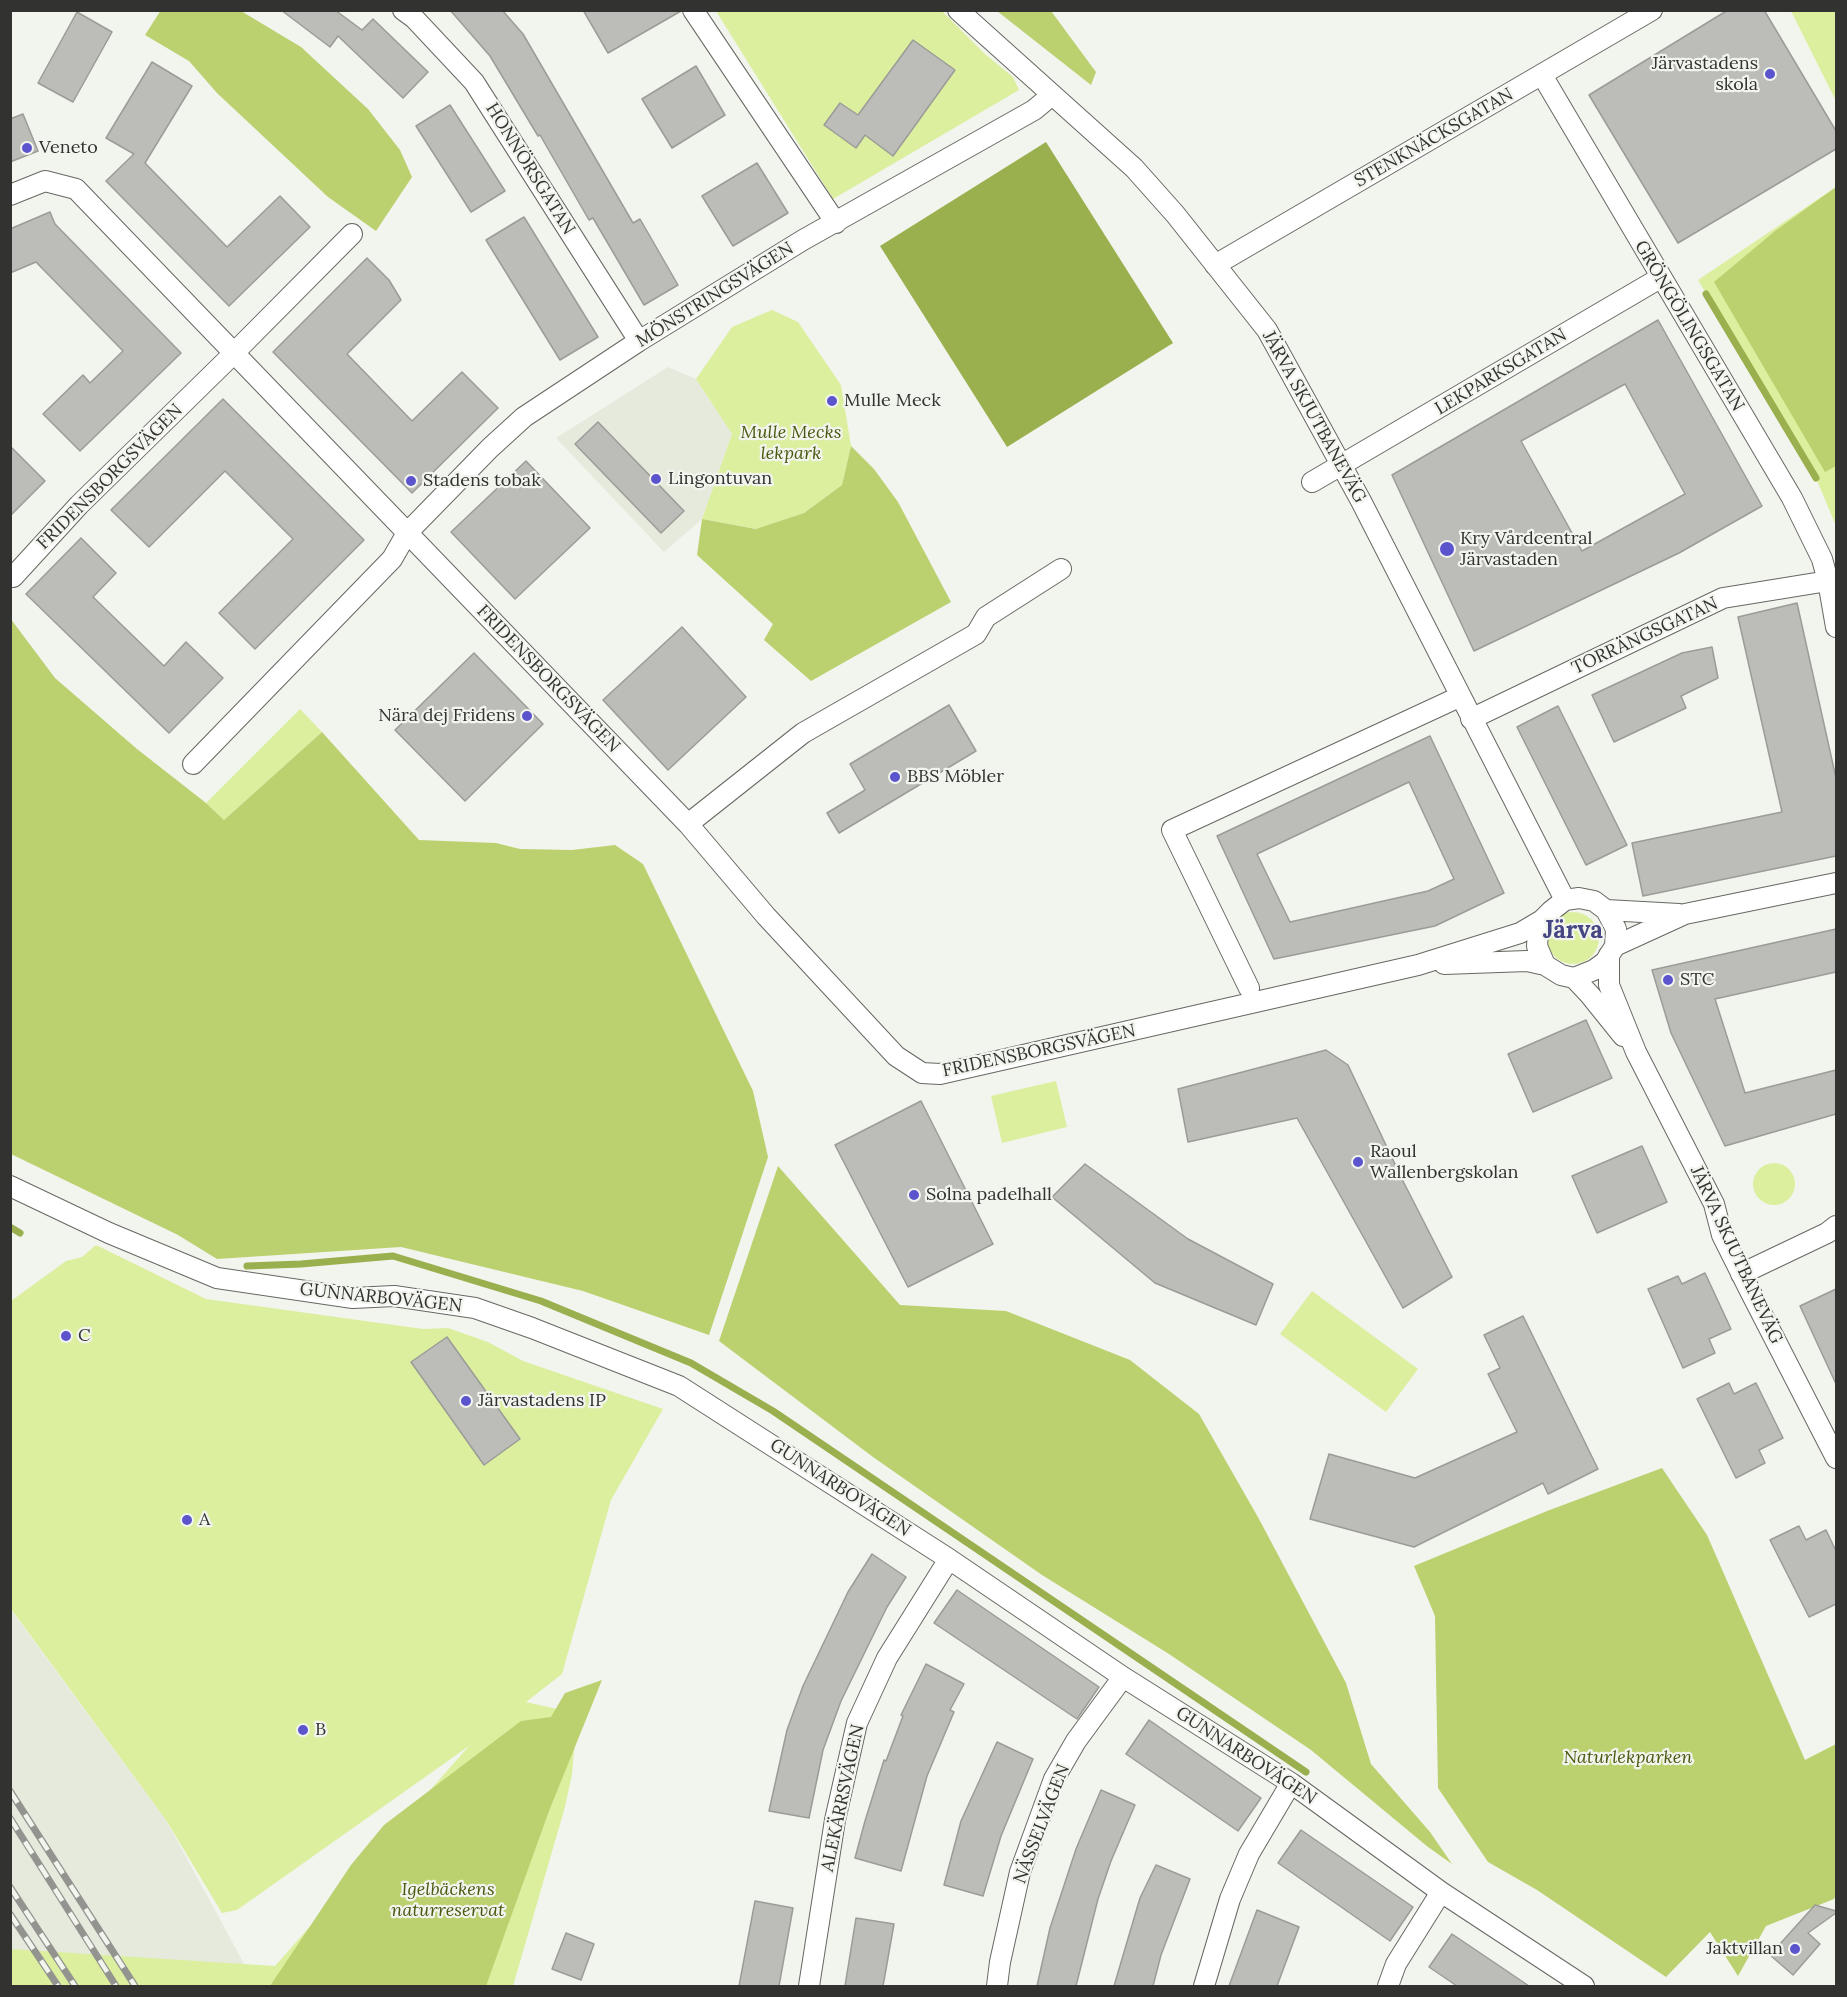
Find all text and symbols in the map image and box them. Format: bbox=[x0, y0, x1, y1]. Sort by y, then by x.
place label: Järvastadens skola bbox=[1652, 53, 1758, 96]
marker: Järvastadens skola bbox=[1763, 67, 1777, 81]
street label: STENKNÄCKSGATAN bbox=[1351, 84, 1517, 192]
street label: HONNÖRSGATAN bbox=[481, 99, 579, 239]
place label: Veneto bbox=[39, 137, 98, 159]
marker: Veneto bbox=[20, 141, 34, 155]
street label: GRÖNGÖLINGSGATAN bbox=[1630, 237, 1748, 415]
street label: MÖNSTRINGSVÄGEN bbox=[632, 238, 798, 352]
street label: LEKPARKSGATAN bbox=[1431, 324, 1571, 420]
street label: JÄRVA SKJUTBANEVÄG bbox=[1258, 327, 1370, 507]
place label: Mulle Meck bbox=[844, 390, 941, 412]
marker: Mulle Meck bbox=[825, 394, 839, 408]
street label: FRIDENSBORGSVÄGEN bbox=[33, 400, 187, 554]
park label: Mulle Mecks lekpark bbox=[741, 422, 841, 464]
place label: Lingontuvan bbox=[668, 468, 772, 490]
place label: Stadens tobak bbox=[423, 470, 541, 492]
marker: Lingontuvan bbox=[649, 472, 663, 486]
marker: Stadens tobak bbox=[404, 474, 418, 488]
place label: Kry Vårdcentral Järvastaden bbox=[1460, 528, 1592, 570]
marker: Kry Vårdcentral Järvastaden bbox=[1438, 540, 1456, 558]
street label: TORRÄNGSGATAN bbox=[1569, 593, 1721, 679]
street label: FRIDENSBORGSVÄGEN bbox=[472, 601, 624, 757]
place label: Nära dej Fridens bbox=[378, 705, 515, 727]
marker: Nära dej Fridens bbox=[520, 709, 534, 723]
place label: BBS Möbler bbox=[907, 766, 1004, 788]
marker: BBS Möbler bbox=[888, 770, 902, 784]
district label: Järva bbox=[1543, 917, 1603, 945]
place label: STC bbox=[1680, 969, 1714, 991]
marker: STC bbox=[1661, 973, 1675, 987]
street label: FRIDENSBORGSVÄGEN bbox=[940, 1020, 1138, 1082]
place label: Raoul Wallenbergskolan bbox=[1370, 1141, 1518, 1184]
marker: Raoul Wallenbergskolan bbox=[1351, 1155, 1365, 1169]
street label: JÄRVA SKJUTBANEVÄG bbox=[1685, 1163, 1787, 1347]
place label: Solna padelhall bbox=[926, 1184, 1052, 1206]
marker: Solna padelhall bbox=[907, 1188, 921, 1202]
street label: GUNNARBOVÄGEN bbox=[299, 1279, 463, 1317]
place label: C bbox=[78, 1325, 91, 1347]
marker: C bbox=[59, 1329, 73, 1343]
place label: Järvastadens IP bbox=[478, 1390, 606, 1412]
marker: Järvastadens IP bbox=[459, 1394, 473, 1408]
street label: GUNNARBOVÄGEN bbox=[766, 1434, 914, 1542]
place label: A bbox=[199, 1509, 210, 1531]
marker: A bbox=[180, 1513, 194, 1527]
street label: GUNNARBOVÄGEN bbox=[1172, 1702, 1320, 1810]
place label: B bbox=[315, 1719, 326, 1741]
street label: ALEKÄRRSVÄGEN bbox=[817, 1722, 869, 1874]
marker: B bbox=[296, 1723, 310, 1737]
park label: Naturlekparken bbox=[1564, 1747, 1692, 1769]
street label: NÄSSELVÄGEN bbox=[1009, 1761, 1075, 1887]
park label: Igelbäckens naturreservat bbox=[391, 1879, 505, 1922]
place label: Jaktvillan bbox=[1706, 1938, 1783, 1960]
marker: Jaktvillan bbox=[1788, 1942, 1802, 1956]

